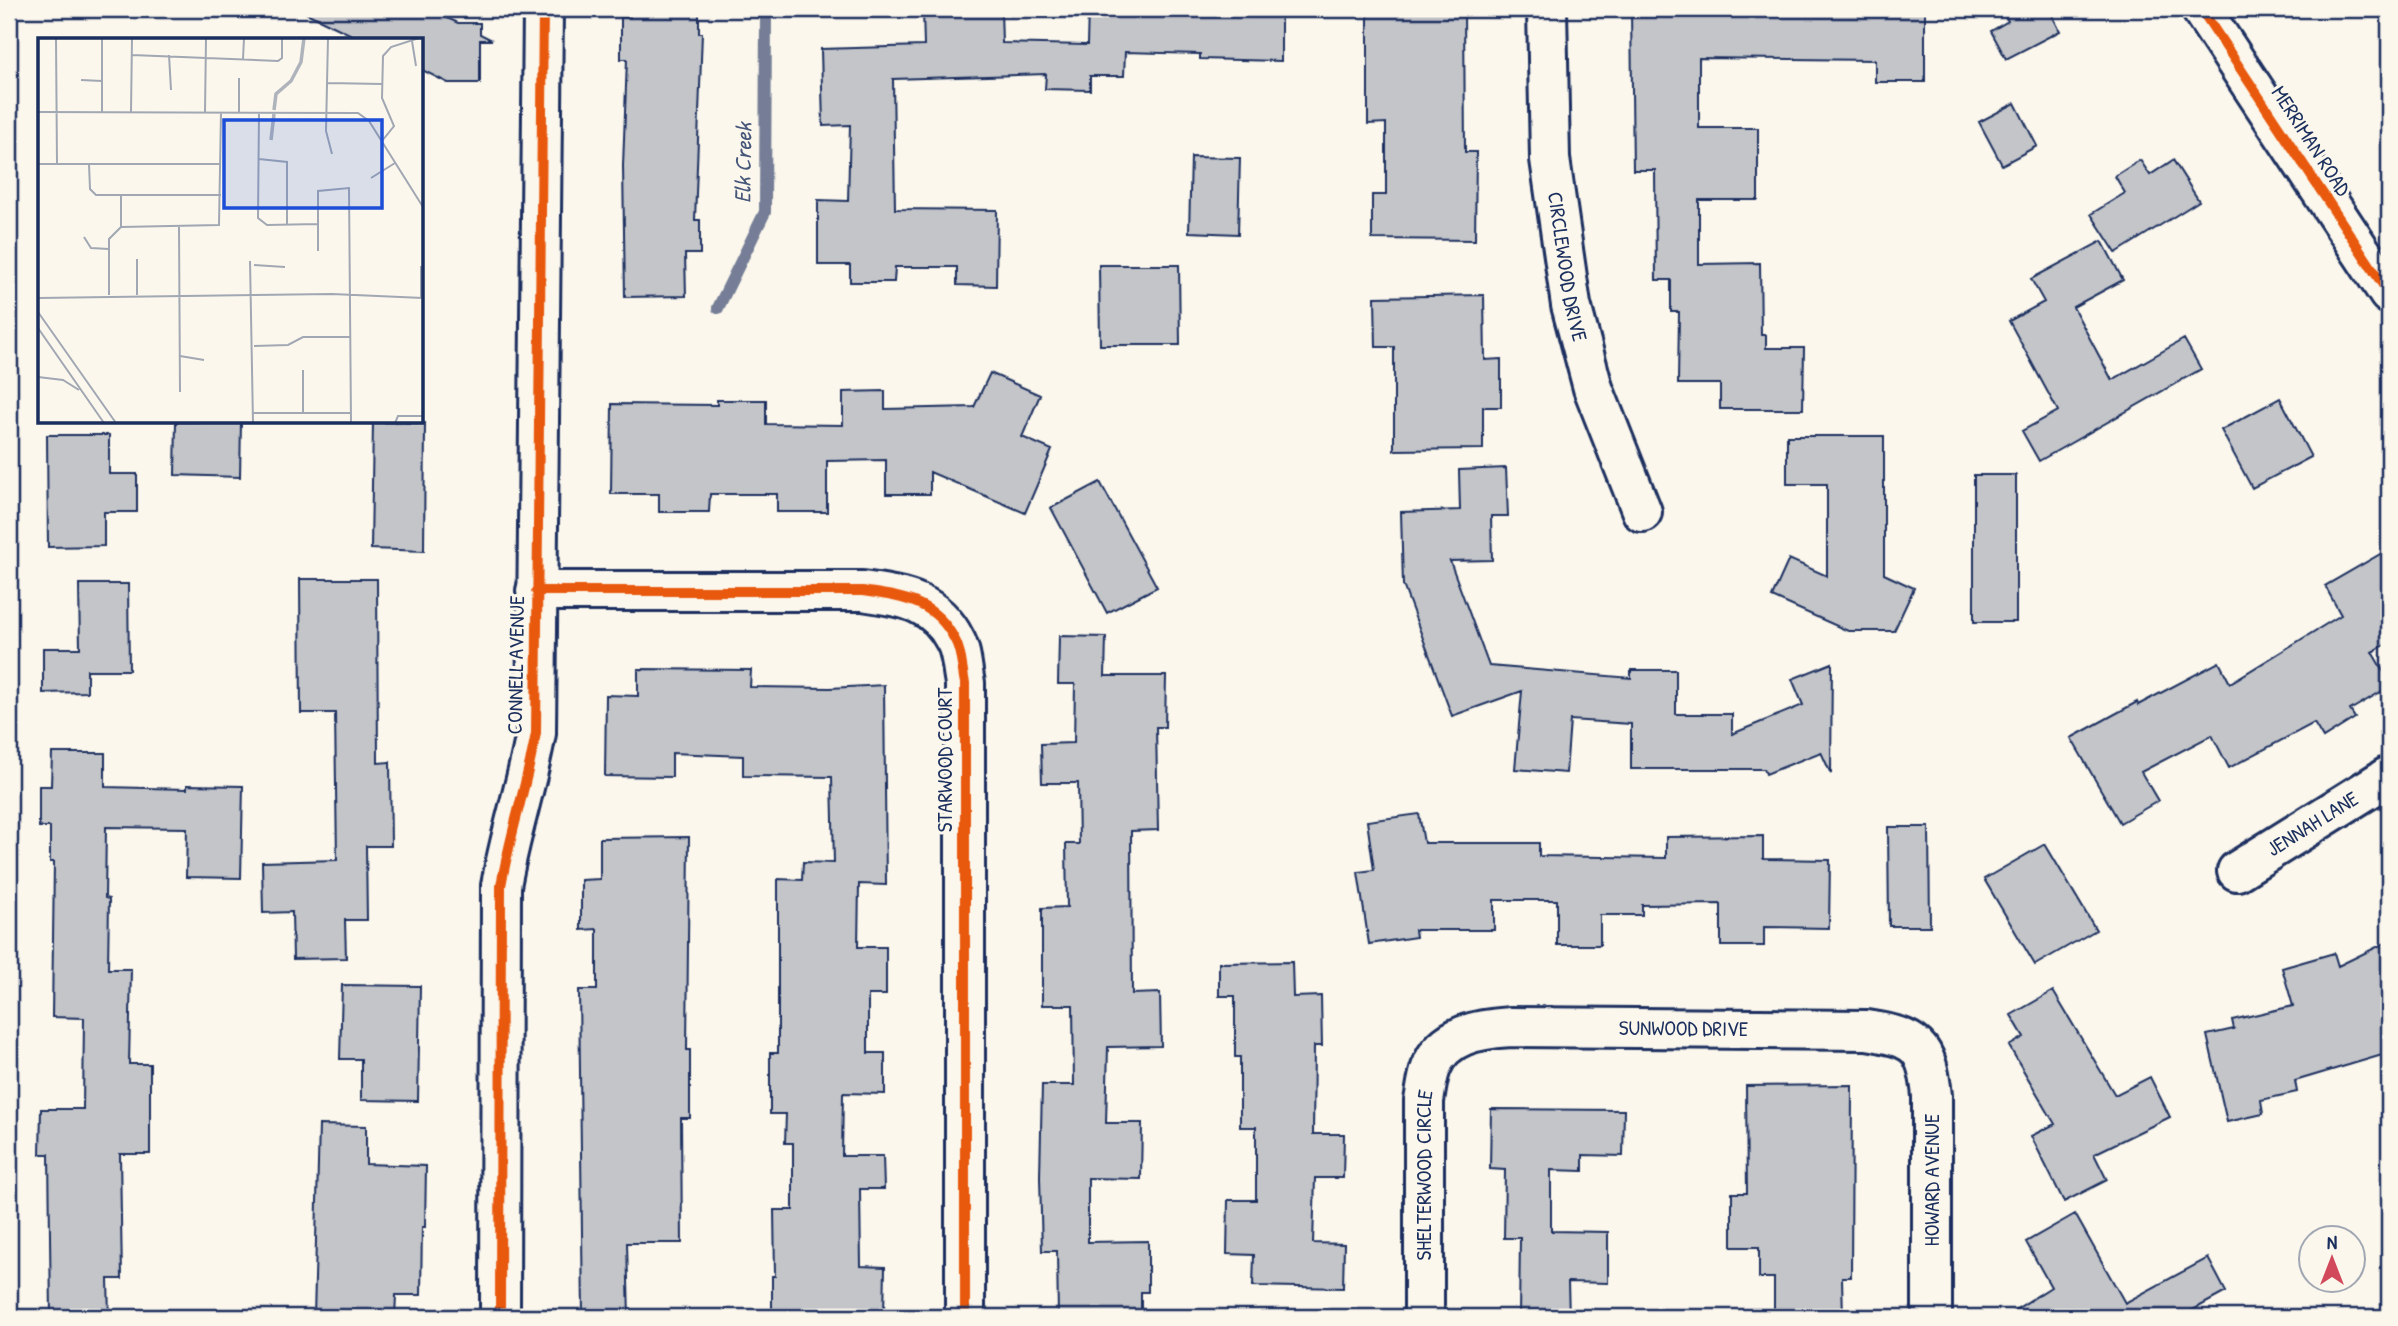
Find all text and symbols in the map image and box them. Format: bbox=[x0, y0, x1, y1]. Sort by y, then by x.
inset map bbox=[38, 38, 424, 424]
street label: MERRIMAN ROAD bbox=[2265, 80, 2358, 201]
water label: Elk Creek bbox=[726, 120, 759, 203]
street label: CIRCLEWOOD DRIVE bbox=[1541, 190, 1595, 344]
street label: CONNELL AVENUE bbox=[500, 595, 531, 735]
street label: STARWOOD COURT bbox=[930, 687, 959, 832]
street label: JENNAH LANE bbox=[2261, 784, 2364, 863]
street label: SUNWOOD DRIVE bbox=[1619, 1013, 1748, 1043]
street label: SHELTERWOOD CIRCLE bbox=[1409, 1088, 1440, 1261]
street label: HOWARD AVENUE bbox=[1917, 1114, 1946, 1246]
north arrow bbox=[2296, 1224, 2366, 1294]
text: N bbox=[2327, 1229, 2337, 1255]

